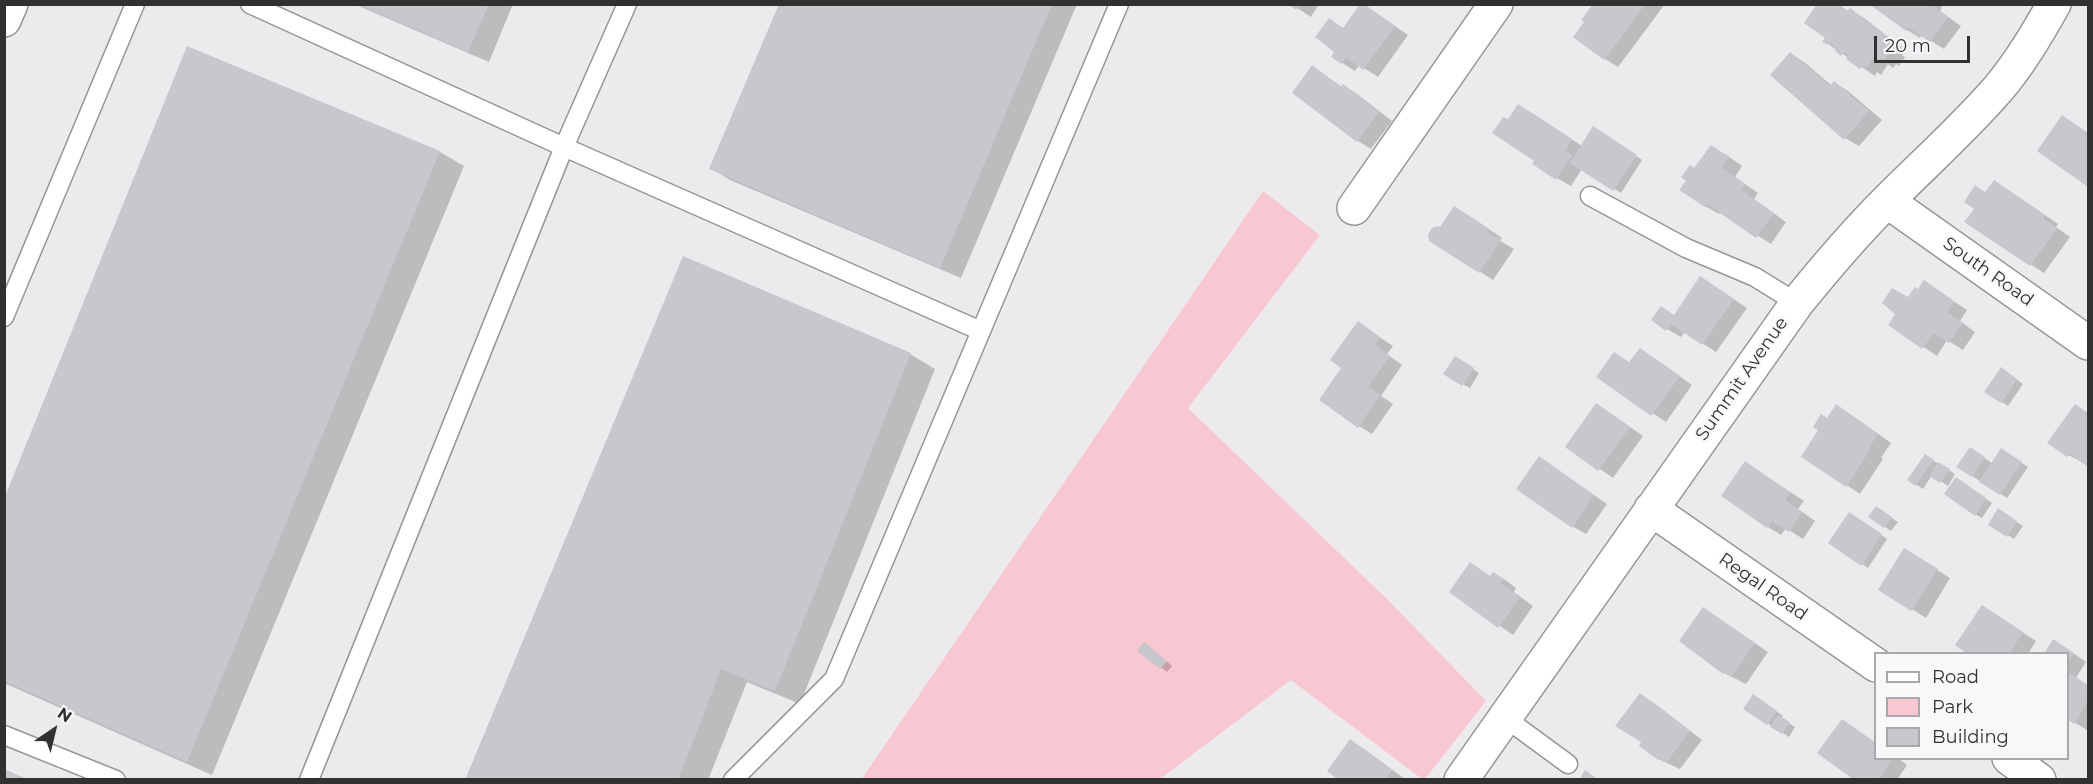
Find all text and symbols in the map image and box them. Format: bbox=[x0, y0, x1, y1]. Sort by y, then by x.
scale bar bbox=[1877, 24, 1973, 62]
text: 20 m bbox=[1885, 35, 1931, 57]
street label: South Road bbox=[1939, 233, 2037, 311]
street label: Summit Avenue bbox=[1691, 313, 1793, 445]
street label: Regal Road bbox=[1714, 548, 1812, 626]
legend bbox=[1874, 652, 2069, 760]
text: Road bbox=[1932, 666, 1979, 688]
text: Park bbox=[1932, 696, 1973, 718]
north arrow bbox=[24, 700, 84, 760]
text: N bbox=[54, 703, 75, 726]
text: Building bbox=[1932, 726, 2009, 748]

